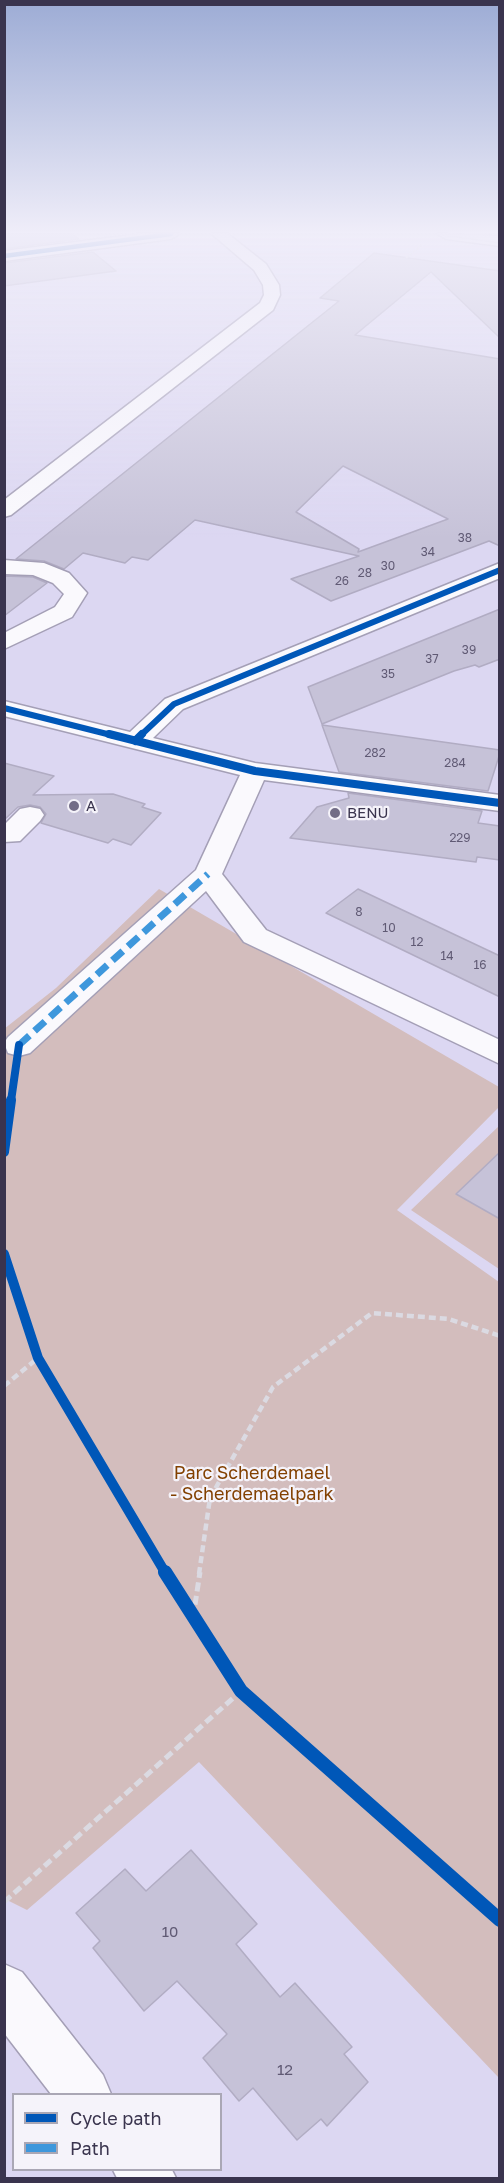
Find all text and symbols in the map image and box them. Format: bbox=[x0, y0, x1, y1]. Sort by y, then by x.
house number: 38 bbox=[458, 531, 472, 545]
house number: 34 bbox=[421, 545, 435, 559]
house number: 30 bbox=[381, 559, 395, 573]
house number: 28 bbox=[358, 566, 372, 580]
house number: 26 bbox=[335, 574, 349, 588]
house number: 39 bbox=[462, 643, 476, 657]
house number: 37 bbox=[425, 652, 439, 666]
house number: 35 bbox=[381, 667, 395, 681]
house number: 282 bbox=[364, 746, 386, 760]
house number: 284 bbox=[444, 756, 466, 770]
place label: A bbox=[86, 797, 96, 815]
marker: A bbox=[67, 799, 81, 813]
place label: BENU bbox=[347, 804, 389, 822]
marker: BENU bbox=[328, 806, 342, 820]
house number: 229 bbox=[449, 831, 471, 845]
house number: 8 bbox=[355, 905, 363, 919]
house number: 10 bbox=[382, 921, 396, 935]
house number: 12 bbox=[411, 935, 423, 949]
house number: 14 bbox=[440, 949, 454, 963]
house number: 16 bbox=[473, 958, 487, 972]
park label: Parc Scherdemael - Scherdemaelpark bbox=[170, 1462, 334, 1504]
house number: 10 bbox=[162, 1923, 178, 1941]
house number: 12 bbox=[277, 2061, 293, 2079]
legend bbox=[12, 2093, 222, 2171]
text: Cycle path bbox=[70, 2107, 162, 2129]
text: Path bbox=[70, 2137, 110, 2159]

